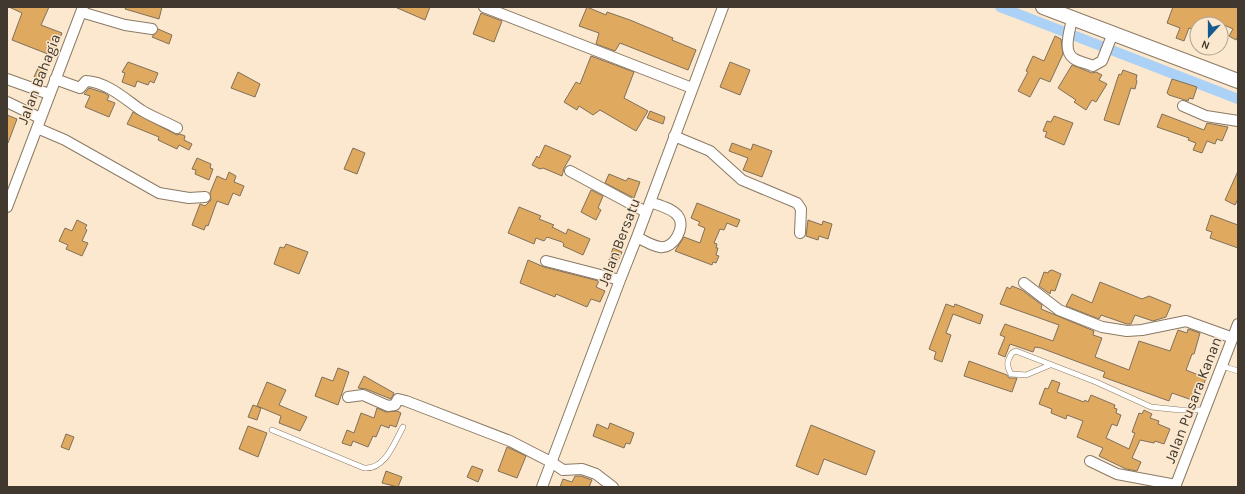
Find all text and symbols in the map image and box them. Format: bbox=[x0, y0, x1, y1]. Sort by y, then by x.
north arrow bbox=[1189, 16, 1229, 56]
street label: Jalan Bahagia bbox=[13, 31, 65, 127]
text: N bbox=[1200, 37, 1212, 52]
street label: Jalan Bersatu bbox=[594, 196, 644, 288]
street label: Jalan Pusara Kanan bbox=[1161, 334, 1225, 466]

